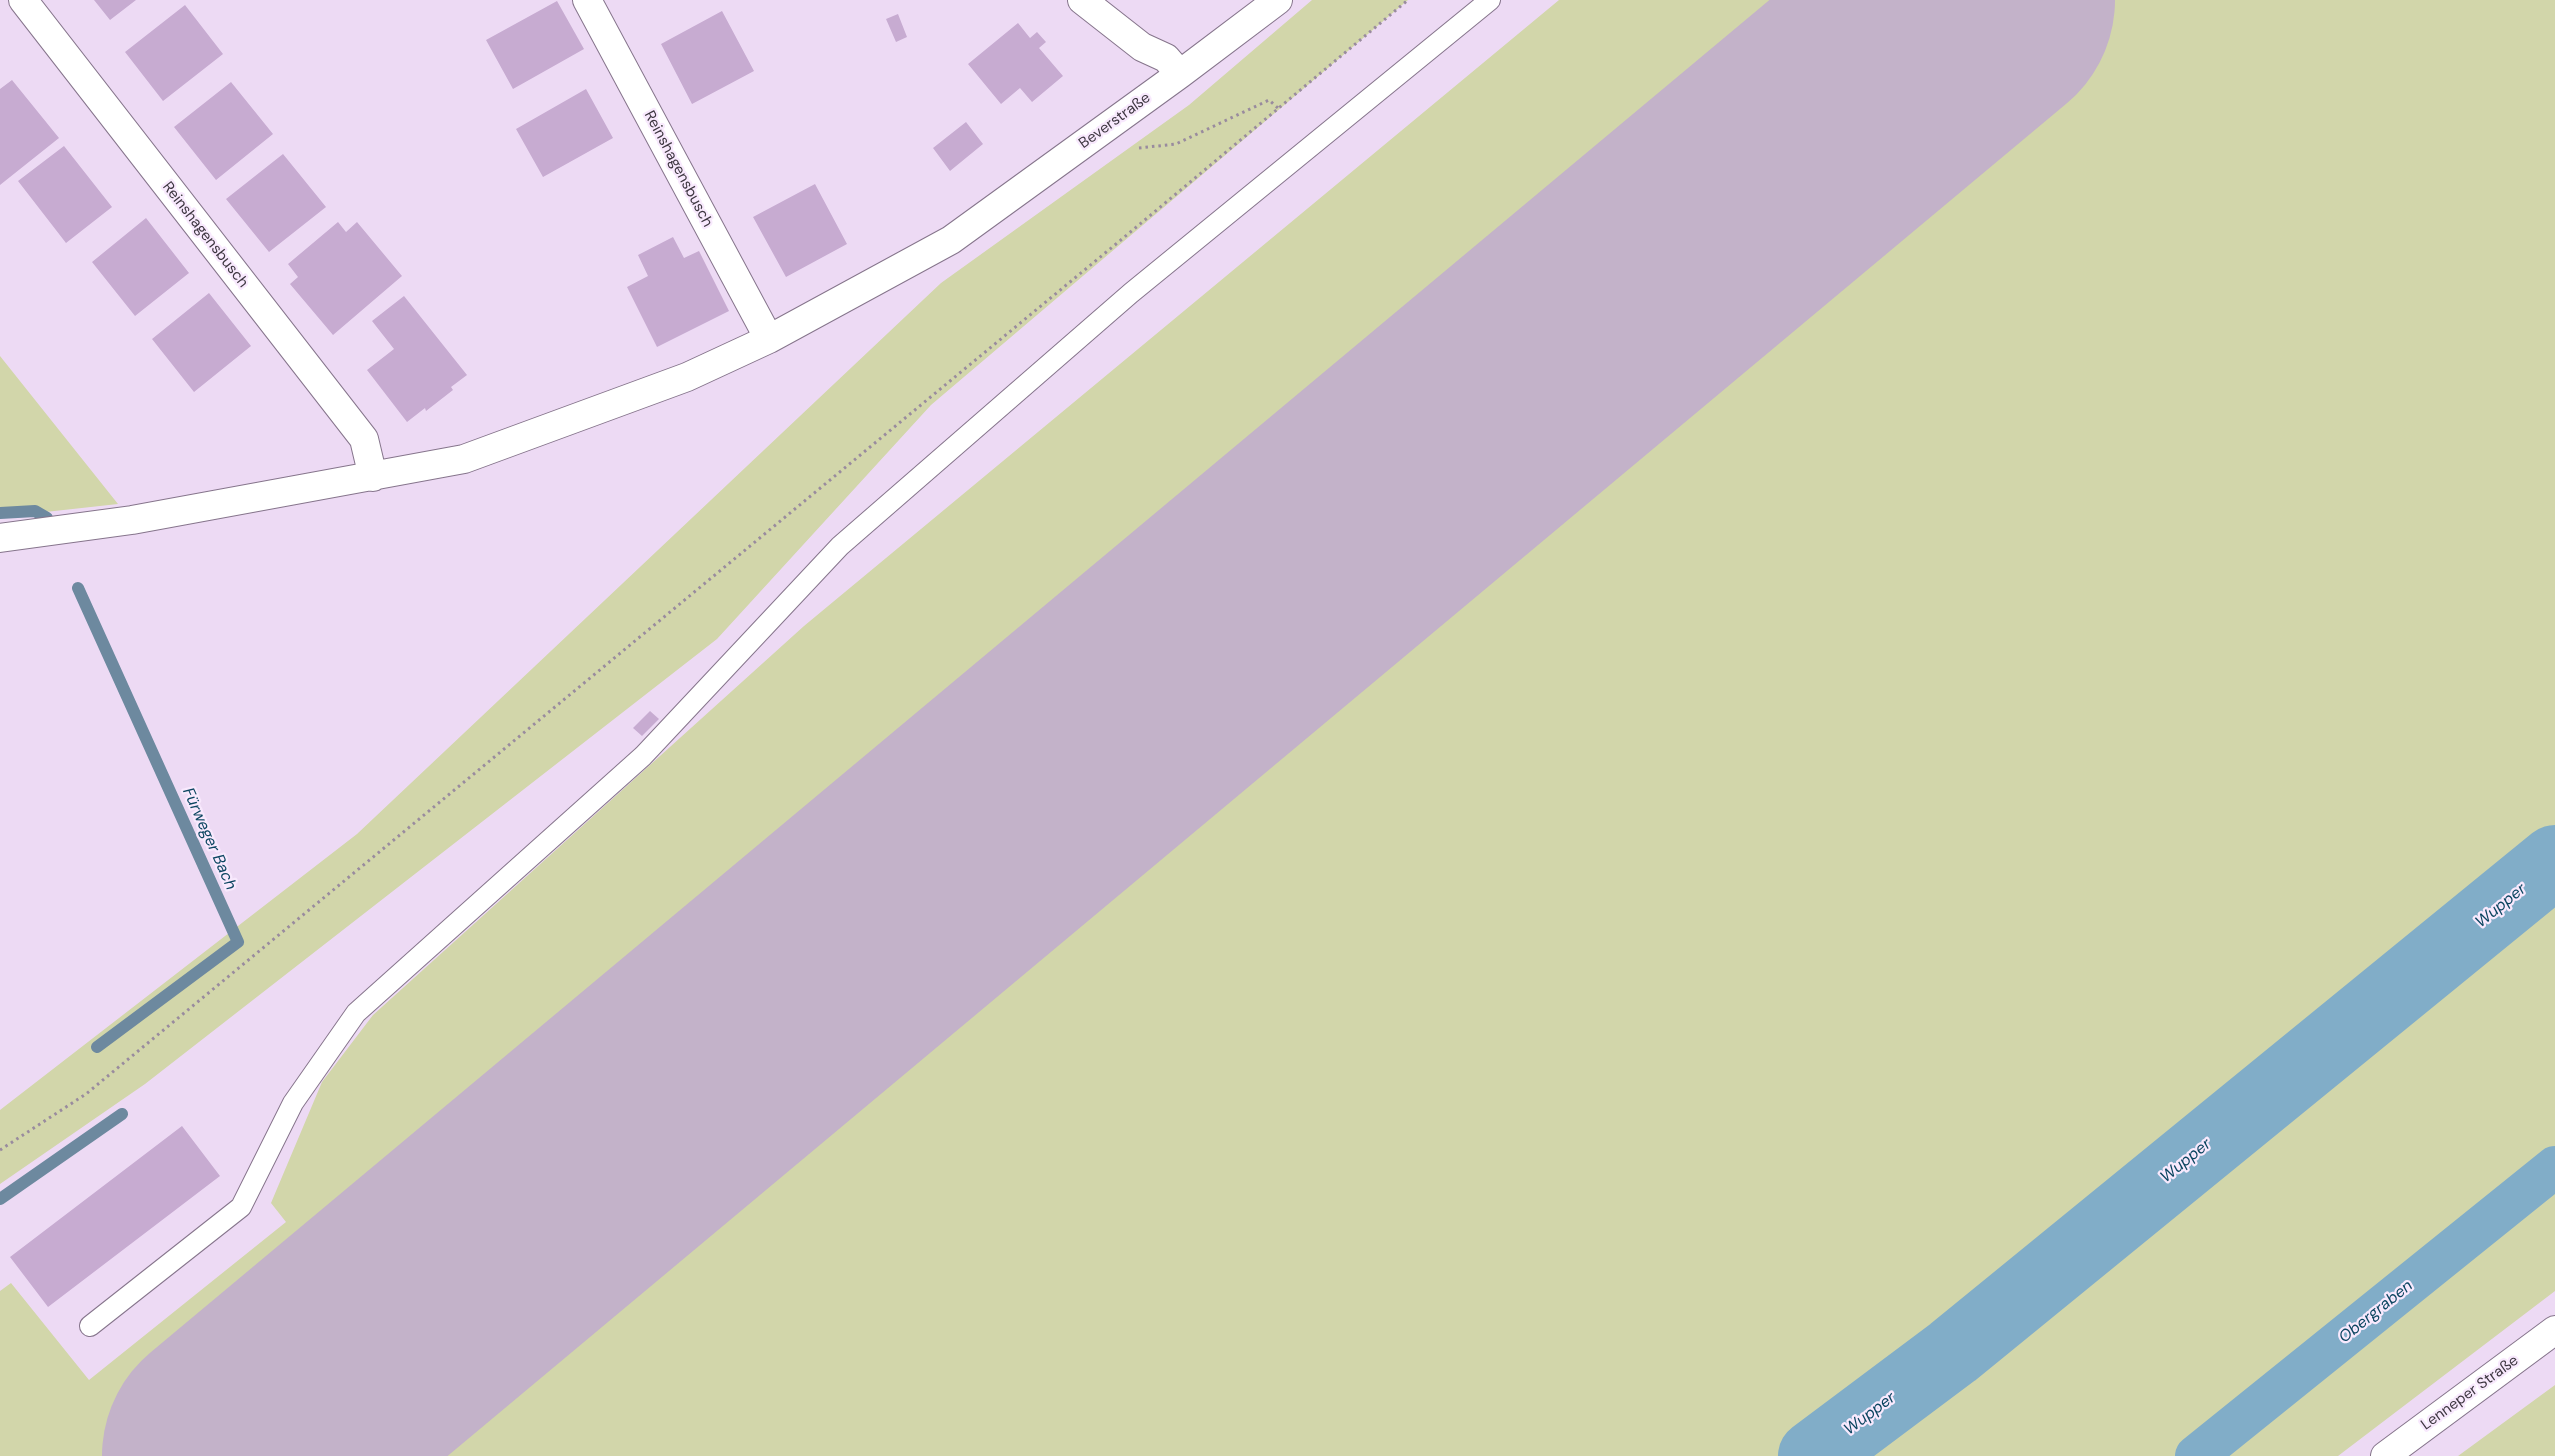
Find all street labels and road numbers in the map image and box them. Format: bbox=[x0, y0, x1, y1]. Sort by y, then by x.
street label: Beverstraße bbox=[1076, 89, 1154, 153]
street label: Reinshagensbusch bbox=[640, 108, 716, 230]
street label: Reinshagensbusch bbox=[158, 179, 252, 291]
street label: Lenneper Straße bbox=[2418, 1352, 2522, 1434]

